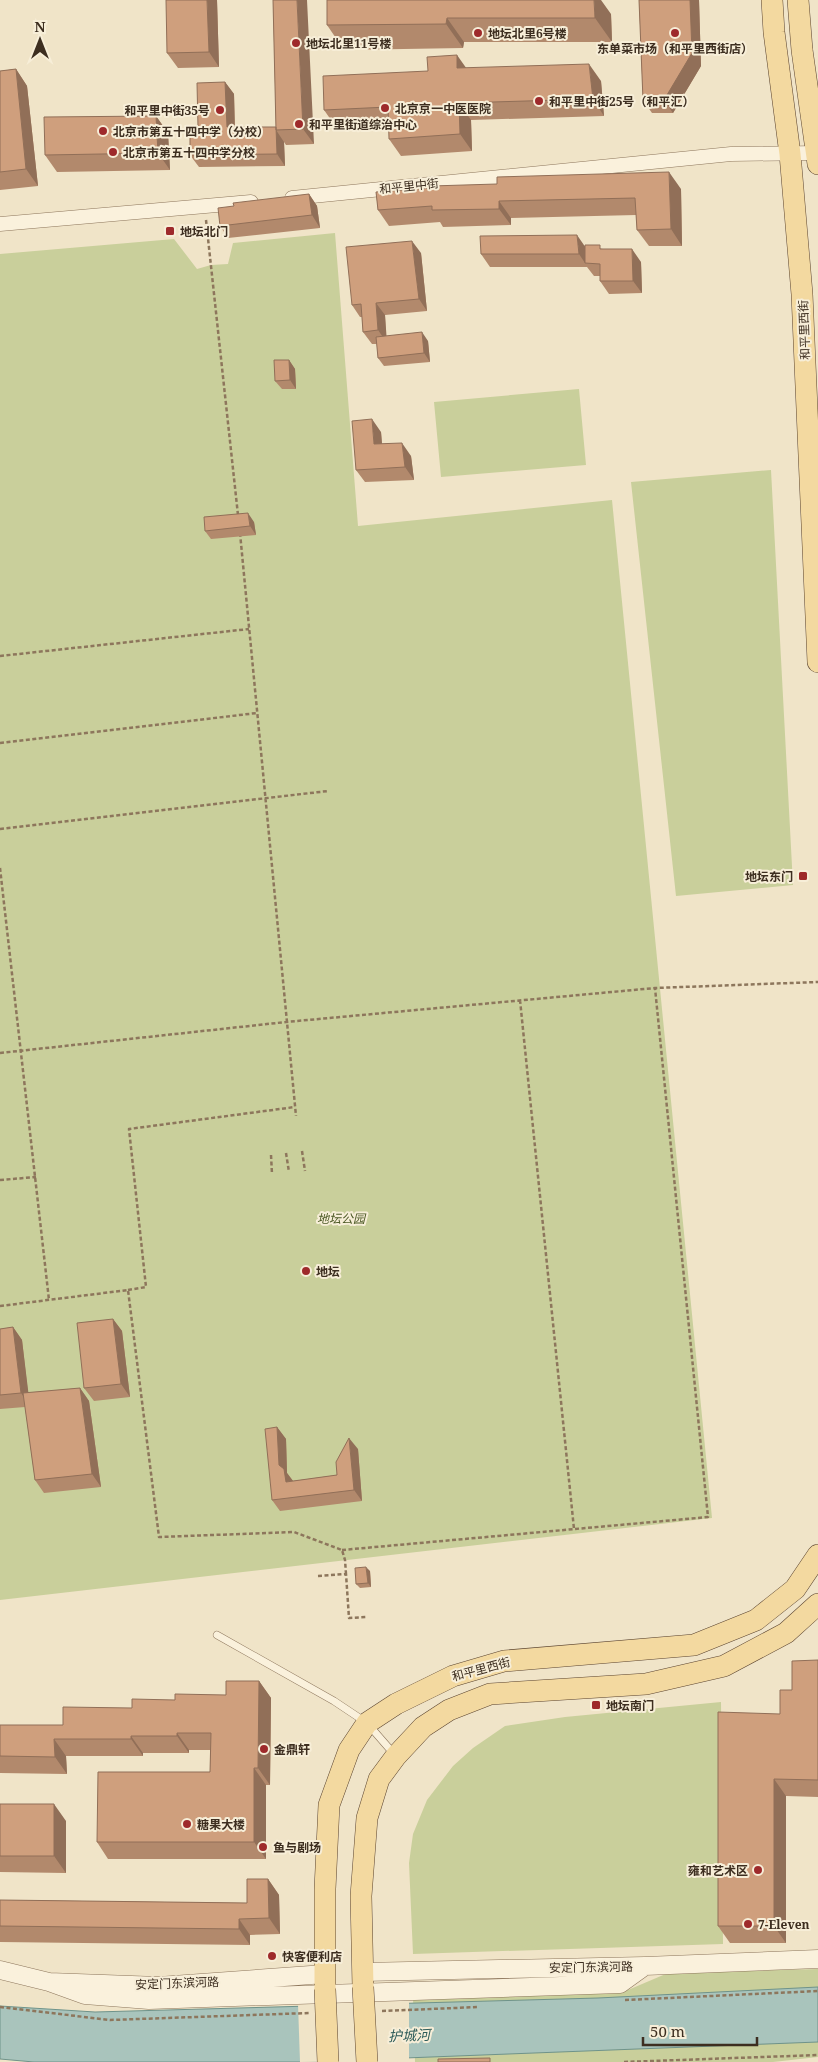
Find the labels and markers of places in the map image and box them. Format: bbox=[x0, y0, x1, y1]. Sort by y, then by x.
place label: 地坛北里6号楼 bbox=[488, 25, 567, 42]
marker: 地坛北里6号楼 bbox=[472, 27, 484, 39]
marker: 东单菜市场（和平里西街店） bbox=[669, 27, 681, 39]
place label: 地坛北里11号楼 bbox=[306, 35, 392, 52]
marker: 地坛北里11号楼 bbox=[290, 37, 302, 49]
place label: 东单菜市场（和平里西街店） bbox=[597, 40, 753, 57]
place label: 和平里中街25号（和平汇） bbox=[549, 93, 695, 110]
marker: 和平里中街25号（和平汇） bbox=[533, 95, 545, 107]
place label: 北京京一中医医院 bbox=[395, 100, 491, 117]
place label: 和平里中街35号 bbox=[124, 102, 210, 119]
marker: 北京京一中医医院 bbox=[379, 102, 391, 114]
marker: 和平里中街35号 bbox=[214, 104, 226, 116]
place label: 和平里街道综治中心 bbox=[309, 116, 417, 133]
marker: 和平里街道综治中心 bbox=[293, 118, 305, 130]
place label: 北京市第五十四中学（分校） bbox=[113, 123, 269, 140]
marker: 北京市第五十四中学（分校） bbox=[97, 125, 109, 137]
place label: 北京市第五十四中学分校 bbox=[123, 144, 255, 161]
marker: 北京市第五十四中学分校 bbox=[107, 146, 119, 158]
place label: 地坛北门 bbox=[180, 223, 228, 240]
marker: 地坛北门 bbox=[164, 225, 176, 237]
place label: 地坛东门 bbox=[745, 868, 793, 885]
marker: 地坛东门 bbox=[797, 870, 809, 882]
place label: 地坛 bbox=[316, 1263, 340, 1280]
marker: 地坛 bbox=[300, 1265, 312, 1277]
place label: 地坛南门 bbox=[606, 1697, 654, 1714]
marker: 地坛南门 bbox=[590, 1699, 602, 1711]
place label: 金鼎轩 bbox=[274, 1741, 310, 1758]
marker: 金鼎轩 bbox=[258, 1743, 270, 1755]
place label: 糖果大楼 bbox=[197, 1816, 245, 1833]
marker: 糖果大楼 bbox=[181, 1818, 193, 1830]
place label: 鱼与剧场 bbox=[273, 1839, 321, 1856]
marker: 鱼与剧场 bbox=[257, 1841, 269, 1853]
place label: 雍和艺术区 bbox=[688, 1862, 748, 1879]
marker: 雍和艺术区 bbox=[752, 1864, 764, 1876]
place label: 7-Eleven bbox=[758, 1916, 810, 1933]
marker: 7-Eleven bbox=[742, 1918, 754, 1930]
place label: 快客便利店 bbox=[282, 1948, 342, 1965]
marker: 快客便利店 bbox=[266, 1950, 278, 1962]

